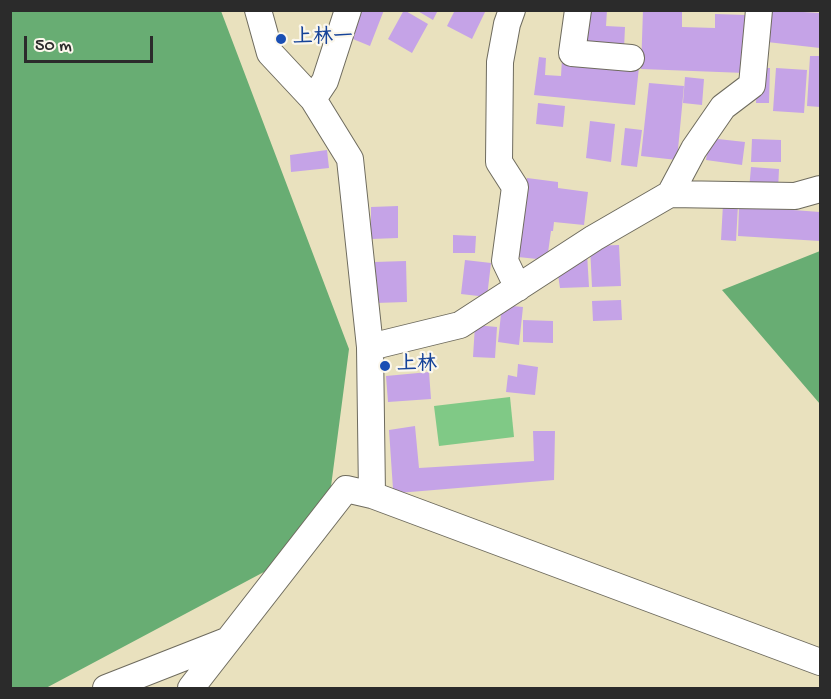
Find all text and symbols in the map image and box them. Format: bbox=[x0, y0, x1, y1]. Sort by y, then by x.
scale bar bbox=[27, 24, 156, 62]
place label: 上林一 bbox=[293, 27, 353, 51]
marker: 上林一 bbox=[274, 32, 288, 46]
text: 50 m bbox=[35, 36, 72, 57]
place label: 上林 bbox=[397, 354, 437, 378]
marker: 上林 bbox=[378, 359, 392, 373]

